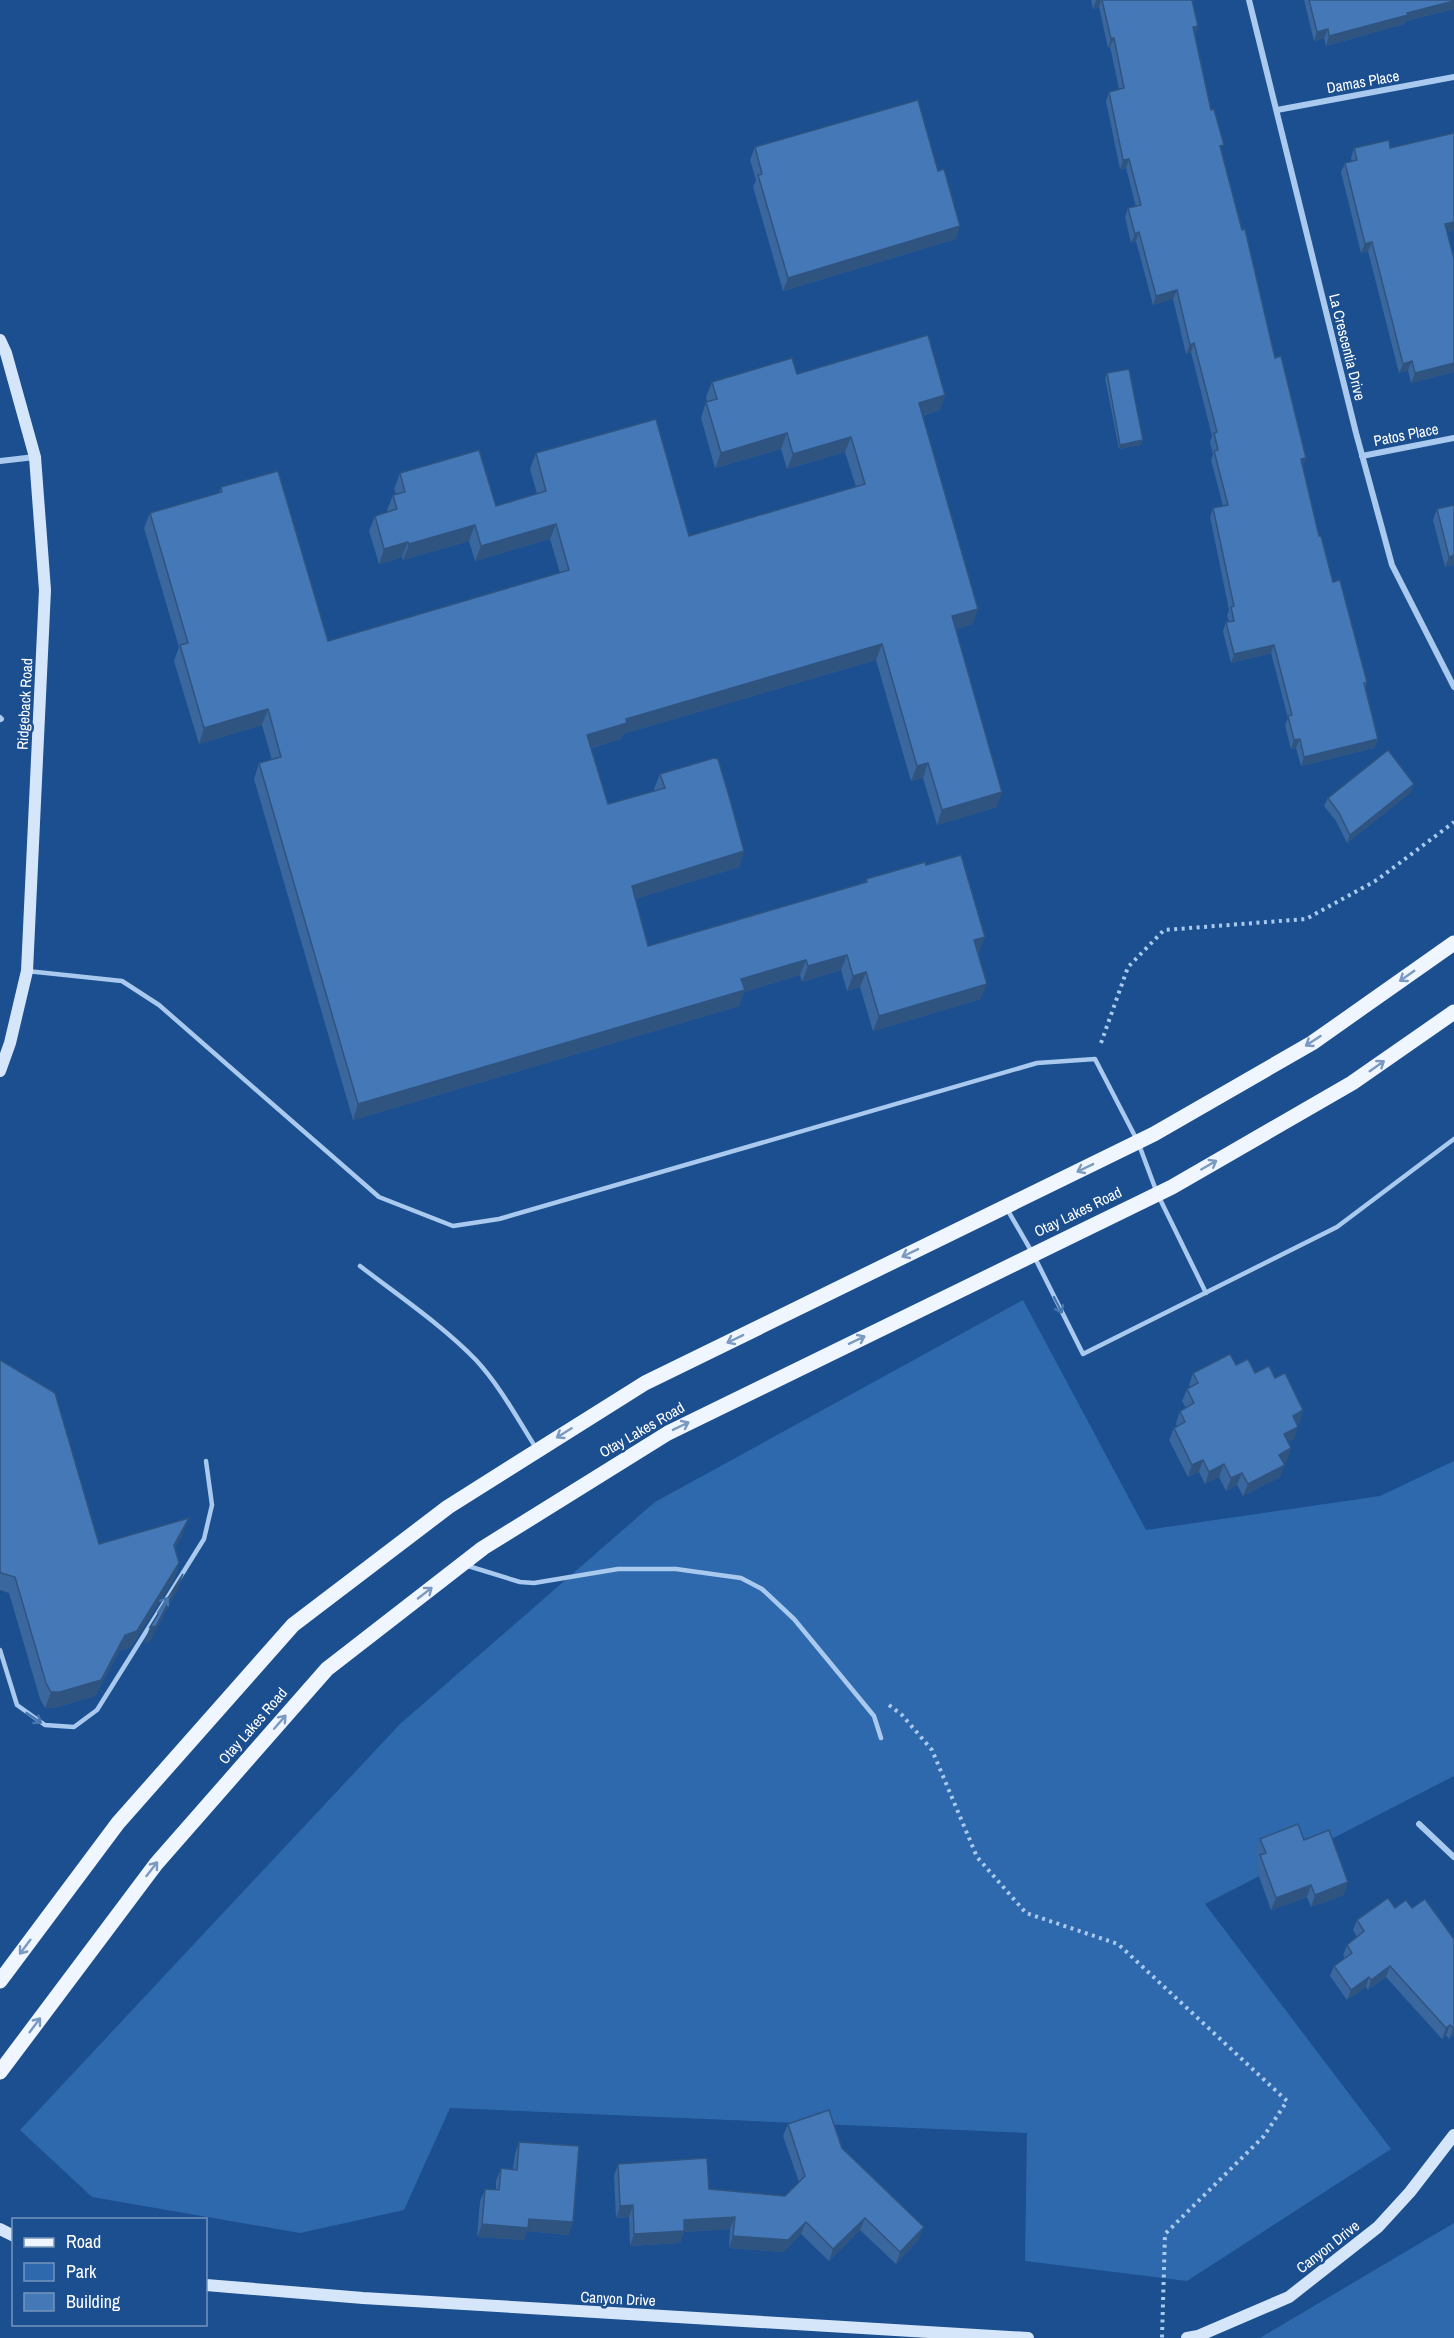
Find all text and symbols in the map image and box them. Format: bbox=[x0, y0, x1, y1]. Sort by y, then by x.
street label: Damas Place bbox=[1325, 65, 1401, 98]
street label: La Crescentia Drive bbox=[1324, 291, 1371, 403]
street label: Patos Place bbox=[1372, 418, 1440, 451]
street label: Ridgeback Road bbox=[12, 658, 37, 750]
one-way arrow bbox=[1400, 970, 1416, 982]
one-way arrow bbox=[1305, 1036, 1322, 1048]
one-way arrow bbox=[1368, 1060, 1384, 1072]
one-way arrow bbox=[1200, 1159, 1217, 1171]
one-way arrow bbox=[1077, 1163, 1095, 1174]
street label: Otay Lakes Road bbox=[1030, 1181, 1125, 1242]
one-way arrow bbox=[901, 1248, 919, 1260]
one-way arrow bbox=[1052, 1295, 1064, 1313]
one-way arrow bbox=[726, 1334, 744, 1345]
one-way arrow bbox=[847, 1334, 865, 1346]
street label: Otay Lakes Road bbox=[595, 1397, 688, 1462]
one-way arrow bbox=[672, 1419, 690, 1431]
one-way arrow bbox=[556, 1427, 573, 1440]
one-way arrow bbox=[417, 1587, 433, 1600]
one-way arrow bbox=[156, 1596, 169, 1613]
street label: Otay Lakes Road bbox=[214, 1683, 292, 1768]
one-way arrow bbox=[26, 1712, 42, 1724]
one-way arrow bbox=[273, 1715, 287, 1730]
one-way arrow bbox=[145, 1862, 158, 1878]
one-way arrow bbox=[19, 1938, 32, 1954]
one-way arrow bbox=[29, 2018, 41, 2034]
street label: Canyon Drive bbox=[1292, 2215, 1364, 2278]
legend bbox=[12, 2218, 207, 2326]
text: Road bbox=[66, 2229, 101, 2254]
text: Park bbox=[66, 2259, 97, 2284]
street label: Canyon Drive bbox=[580, 2286, 656, 2311]
text: Building bbox=[66, 2289, 121, 2314]

